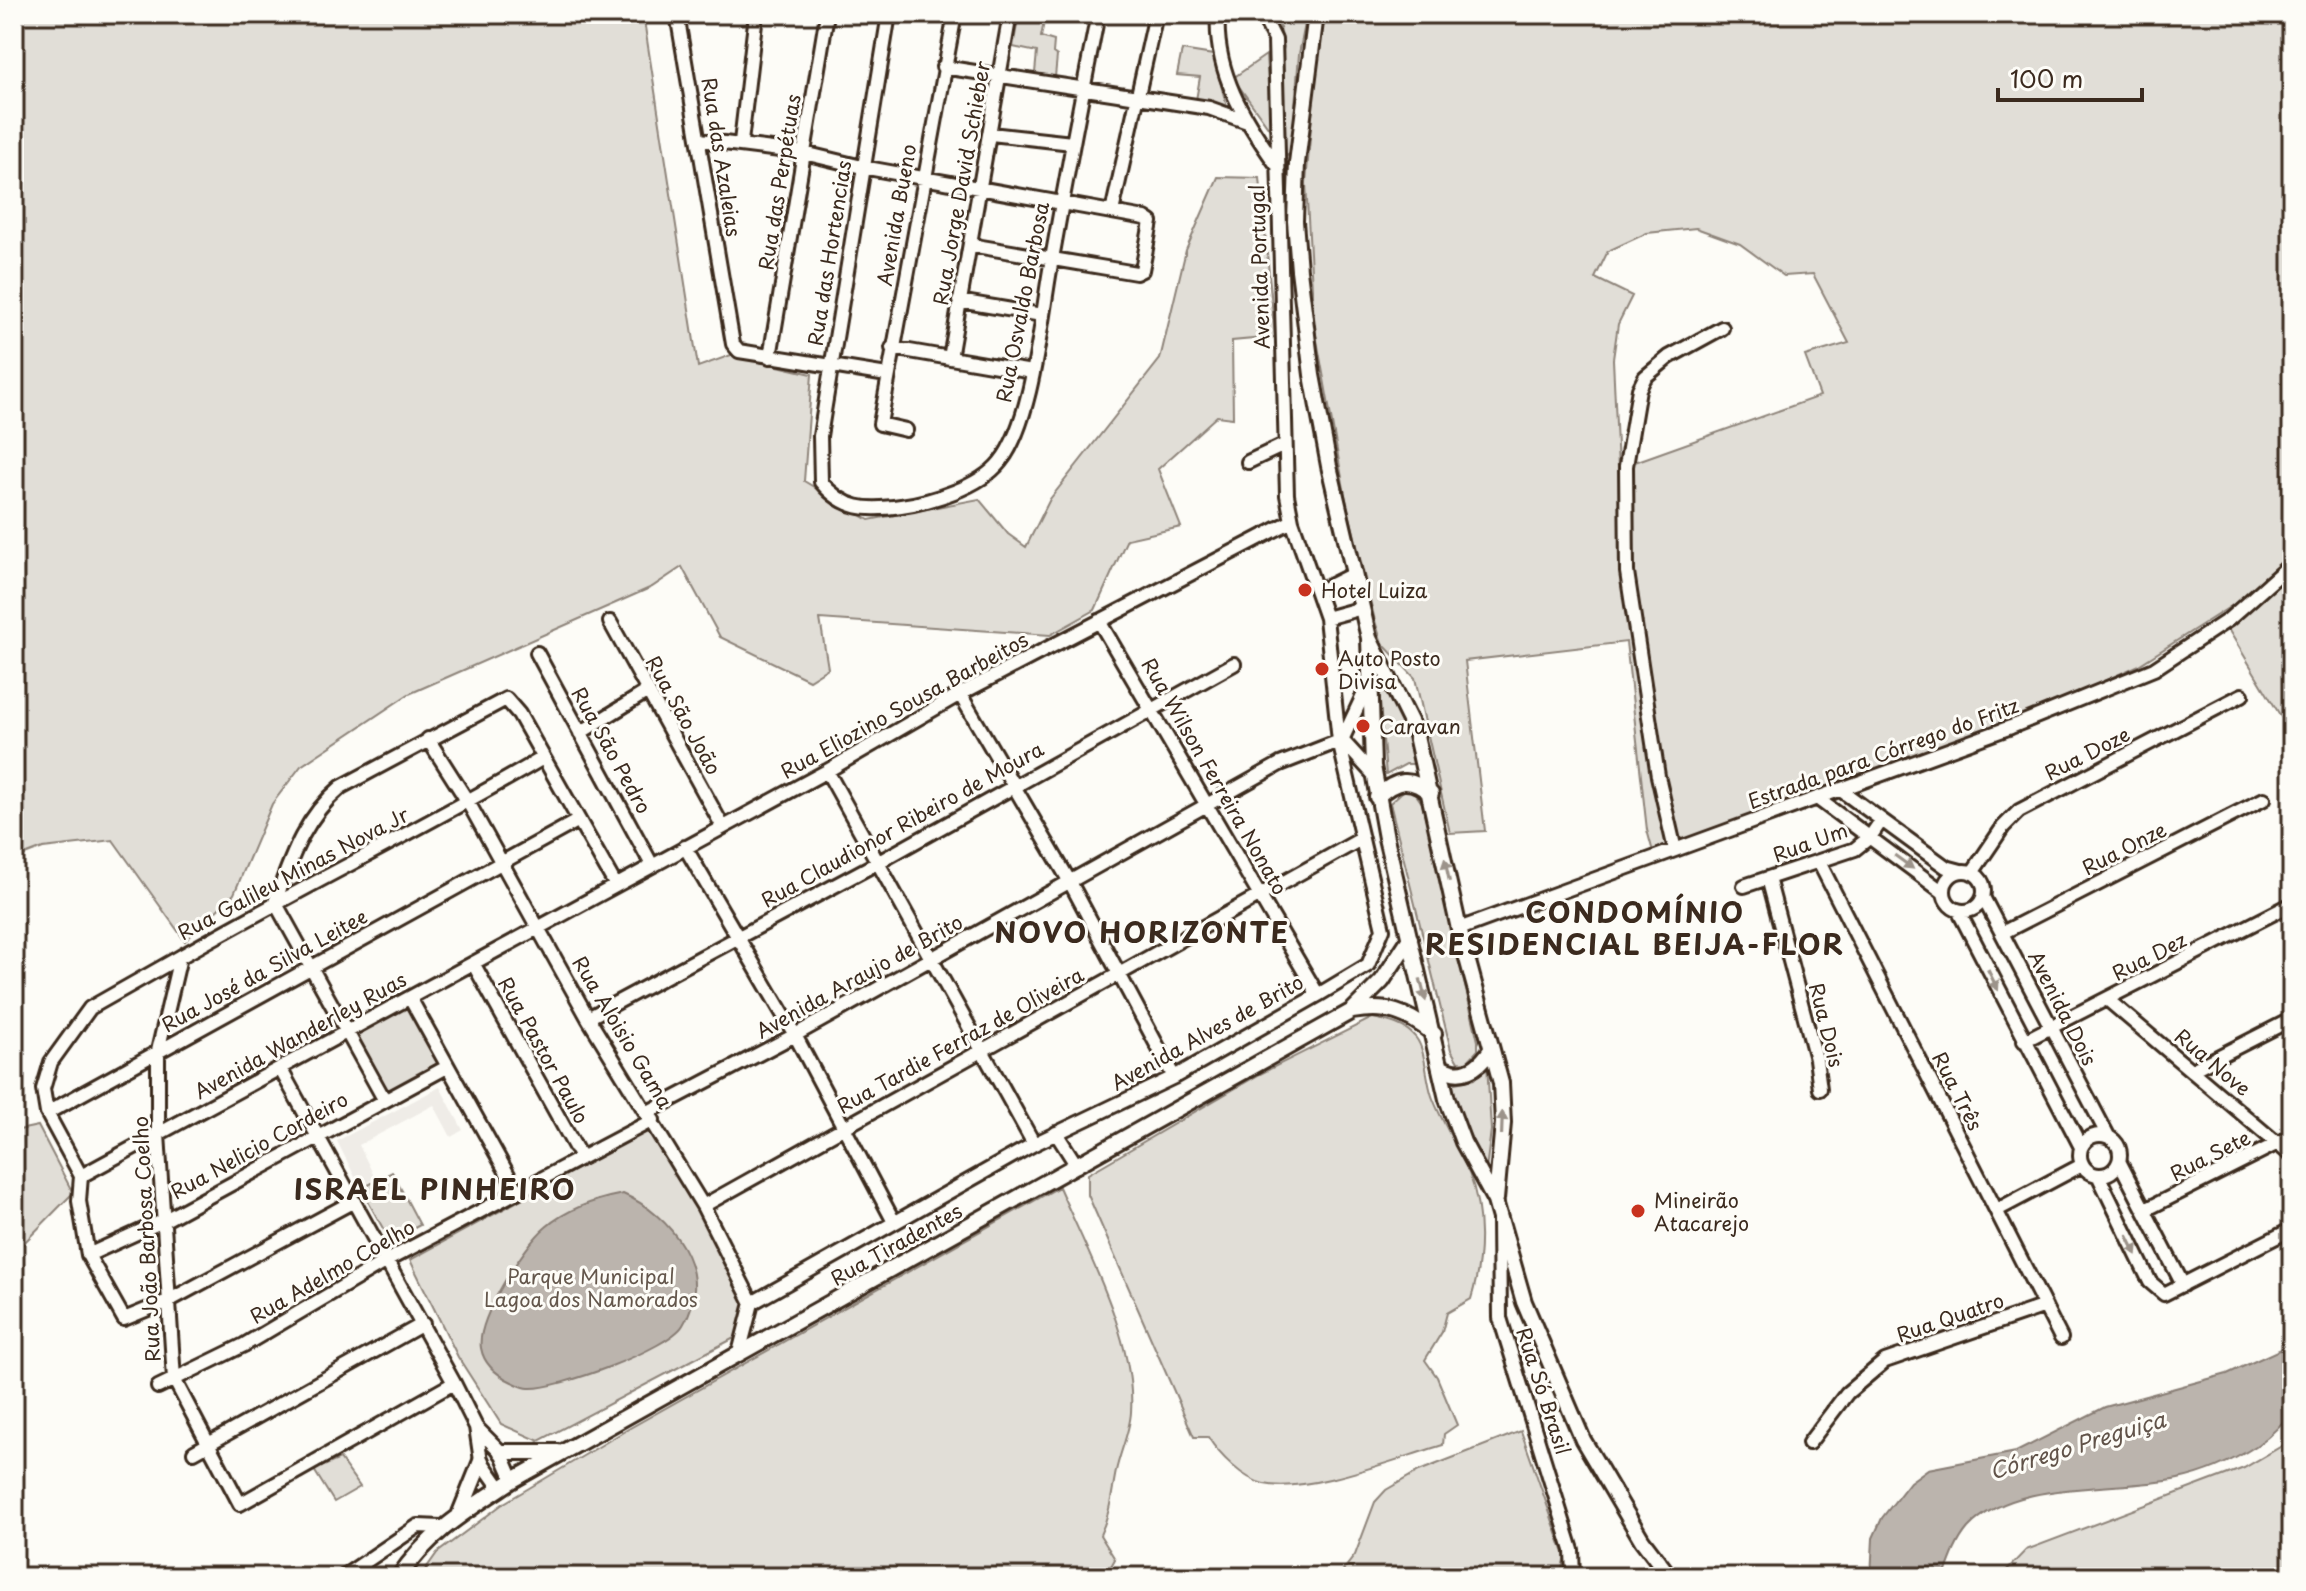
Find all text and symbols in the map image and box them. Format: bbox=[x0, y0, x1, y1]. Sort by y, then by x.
scale bar bbox=[1998, 52, 2142, 102]
street label: Rua Jorge David Schieber bbox=[925, 58, 997, 307]
text: 100 m bbox=[2010, 60, 2083, 96]
street label: Rua das Azaleias bbox=[695, 75, 749, 239]
street label: Rua das Perpétuas bbox=[750, 92, 808, 272]
street label: Avenida Bueno bbox=[869, 142, 923, 288]
street label: Rua das Hortencias bbox=[800, 158, 858, 348]
street label: Avenida Portugal bbox=[1241, 184, 1277, 350]
street label: Rua Osvaldo Barbosa bbox=[988, 199, 1056, 405]
place label: Hotel Luiza bbox=[1321, 575, 1428, 605]
marker: Hotel Luiza bbox=[1296, 581, 1314, 599]
street label: Rua Eliozino Sousa Barbeitos bbox=[775, 624, 1033, 786]
place label: Auto Posto Divisa bbox=[1338, 643, 1441, 696]
street label: Rua São João bbox=[639, 650, 729, 780]
street label: Rua Wilson Ferreira Nonato bbox=[1135, 652, 1295, 900]
marker: Auto Posto Divisa bbox=[1313, 660, 1331, 678]
street label: Rua São Pedro bbox=[565, 681, 659, 819]
street label: Estrada para Córrego do Fritz bbox=[1743, 690, 2023, 816]
place label: Caravan bbox=[1379, 711, 1461, 741]
marker: Caravan bbox=[1354, 717, 1372, 735]
street label: Rua Doze bbox=[2039, 719, 2135, 787]
street label: Rua Claudionor Ribeiro de Moura bbox=[755, 733, 1049, 914]
street label: Rua Galileu Minas Nova Jr bbox=[172, 799, 415, 947]
street label: Rua Onze bbox=[2077, 814, 2172, 882]
street label: Rua Um bbox=[1768, 815, 1852, 869]
one-way arrow bbox=[1893, 853, 1914, 869]
one-way arrow bbox=[1440, 857, 1453, 882]
district label: CONDOMÍNIO RESIDENCIAL BEIJA-FLOR bbox=[1425, 890, 1845, 965]
street label: Rua José da Silva Leitee bbox=[156, 901, 372, 1039]
street label: Avenida Araujo de Brito bbox=[750, 907, 968, 1045]
district label: NOVO HORIZONTE bbox=[994, 910, 1290, 953]
street label: Rua Dez bbox=[2107, 924, 2191, 988]
street label: Avenida Dois bbox=[2021, 945, 2105, 1071]
street label: Rua Aloisio Gama bbox=[565, 950, 681, 1114]
street label: Rua Tardie Ferraz de Oliveira bbox=[831, 959, 1089, 1121]
street label: Avenida Wanderley Ruas bbox=[188, 964, 412, 1106]
street label: Avenida Alves de Brito bbox=[1105, 967, 1309, 1097]
one-way arrow bbox=[1985, 969, 1999, 991]
street label: Rua Pastor Paulo bbox=[491, 971, 597, 1129]
one-way arrow bbox=[1417, 977, 1429, 1002]
street label: Rua Dois bbox=[1802, 980, 1852, 1070]
street label: Rua Nove bbox=[2168, 1021, 2258, 1103]
street label: Rua Três bbox=[1925, 1046, 1991, 1136]
street label: Rua Nelicio Cordeiro bbox=[165, 1084, 353, 1206]
one-way arrow bbox=[1496, 1110, 1509, 1135]
street label: Rua João Barbosa Coelho bbox=[125, 1115, 167, 1363]
street label: Rua Sete bbox=[2165, 1122, 2256, 1188]
district label: ISRAEL PINHEIRO bbox=[294, 1167, 576, 1210]
place label: Mineirão Atacarejo bbox=[1654, 1185, 1749, 1238]
street label: Rua Tiradentes bbox=[825, 1195, 967, 1293]
marker: Mineirão Atacarejo bbox=[1629, 1202, 1647, 1220]
street label: Rua Adelmo Coelho bbox=[244, 1211, 420, 1331]
one-way arrow bbox=[2125, 1233, 2139, 1257]
park label: Parque Municipal Lagoa dos Namorados bbox=[484, 1261, 698, 1314]
street label: Rua Quatro bbox=[1892, 1285, 2008, 1349]
street label: Rua Só Brasil bbox=[1509, 1324, 1579, 1458]
water label: Córrego Preguiça bbox=[1985, 1401, 2170, 1486]

